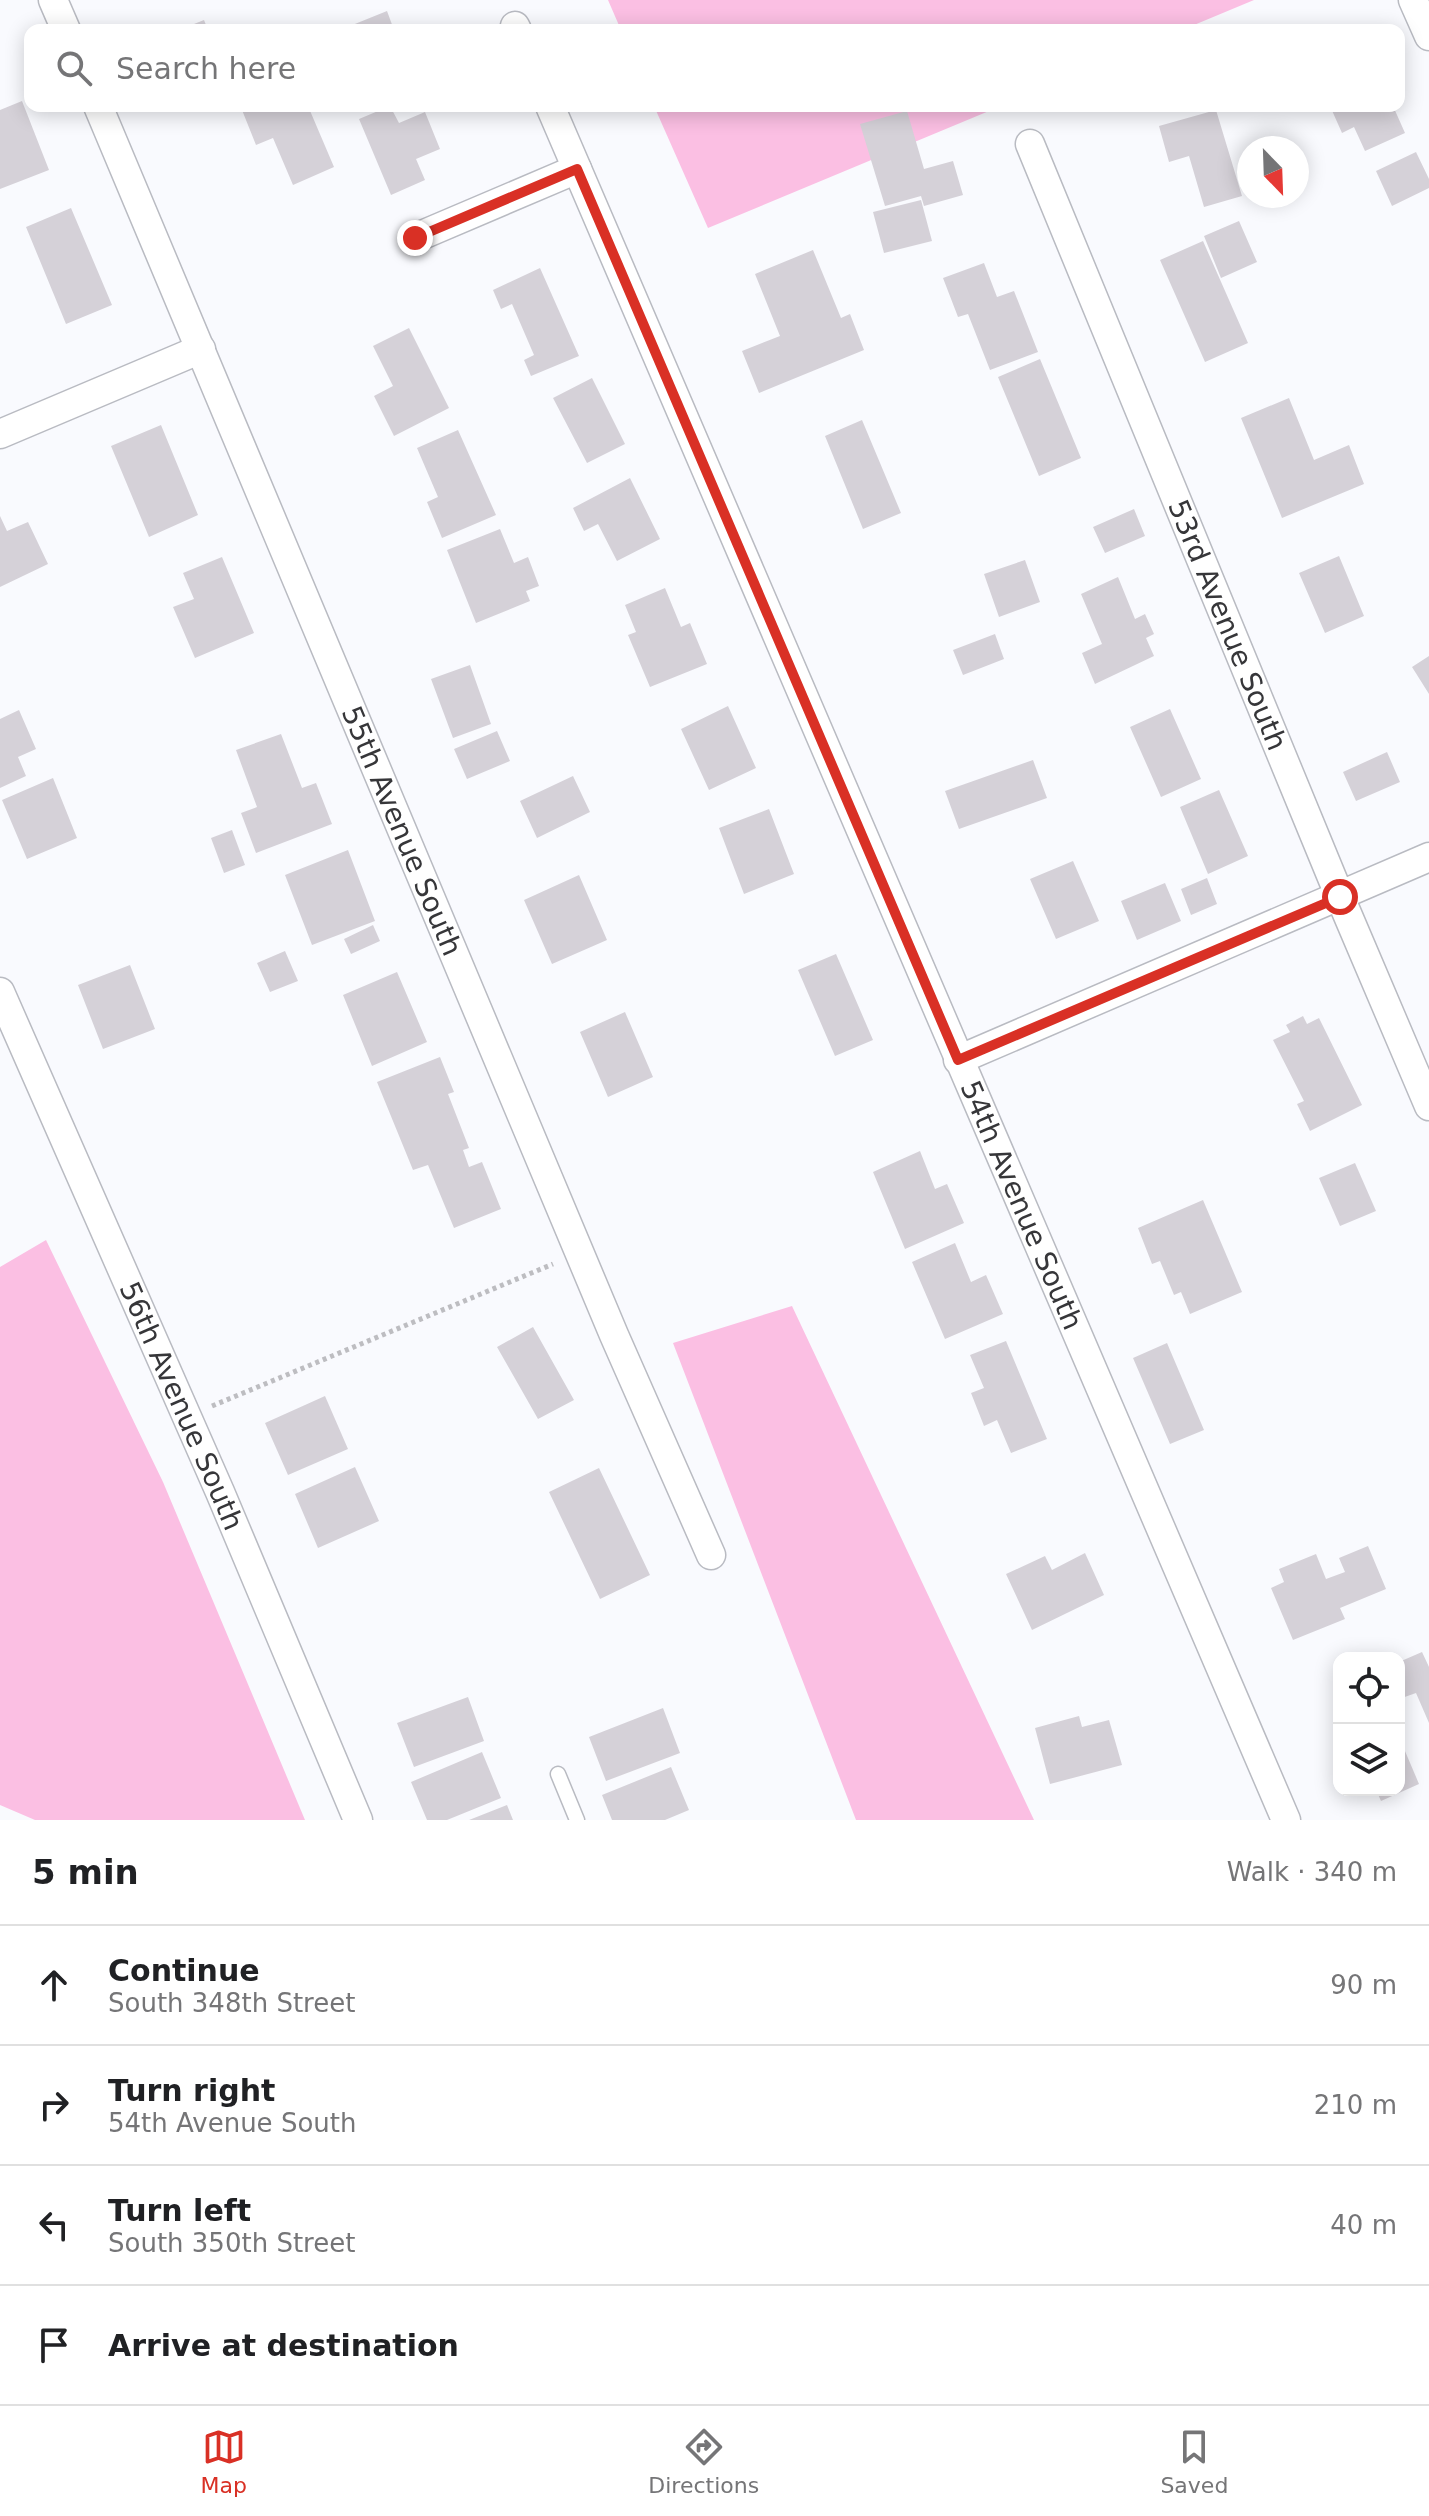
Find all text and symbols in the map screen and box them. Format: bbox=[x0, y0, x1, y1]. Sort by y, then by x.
search box bbox=[24, 24, 1405, 112]
icon: search bbox=[52, 46, 96, 90]
text: Search here bbox=[116, 51, 296, 86]
north arrow bbox=[1237, 136, 1309, 208]
route end bbox=[397, 220, 433, 256]
street label: 53rd Avenue South bbox=[1162, 495, 1294, 755]
street label: 55th Avenue South bbox=[335, 701, 469, 961]
route start bbox=[1322, 879, 1358, 915]
street label: 54th Avenue South bbox=[954, 1075, 1090, 1334]
street label: 56th Avenue South bbox=[113, 1277, 251, 1535]
map controls bbox=[1333, 1652, 1405, 1796]
button: locate bbox=[1333, 1652, 1405, 1724]
button: layers bbox=[1333, 1724, 1405, 1796]
text: 5 min bbox=[32, 1852, 139, 1892]
text: Walk · 340 m bbox=[1227, 1857, 1397, 1887]
text: Continue bbox=[108, 1953, 260, 1988]
icon: ahead bbox=[32, 1963, 76, 2007]
text: 90 m bbox=[1330, 1970, 1397, 2000]
text: South 348th Street bbox=[108, 1988, 355, 2018]
text: Turn right bbox=[108, 2073, 275, 2108]
icon: right bbox=[32, 2083, 76, 2127]
text: 210 m bbox=[1314, 2090, 1397, 2120]
text: 54th Avenue South bbox=[108, 2108, 356, 2138]
text: Turn left bbox=[108, 2193, 251, 2228]
icon: left bbox=[32, 2203, 76, 2247]
text: 40 m bbox=[1330, 2210, 1397, 2240]
text: South 350th Street bbox=[108, 2228, 355, 2258]
icon: arrive bbox=[32, 2323, 76, 2367]
text: Arrive at destination bbox=[108, 2328, 459, 2363]
tab: Map bbox=[201, 2425, 247, 2498]
tab: Directions bbox=[648, 2425, 759, 2498]
tab: Saved bbox=[1160, 2425, 1228, 2498]

